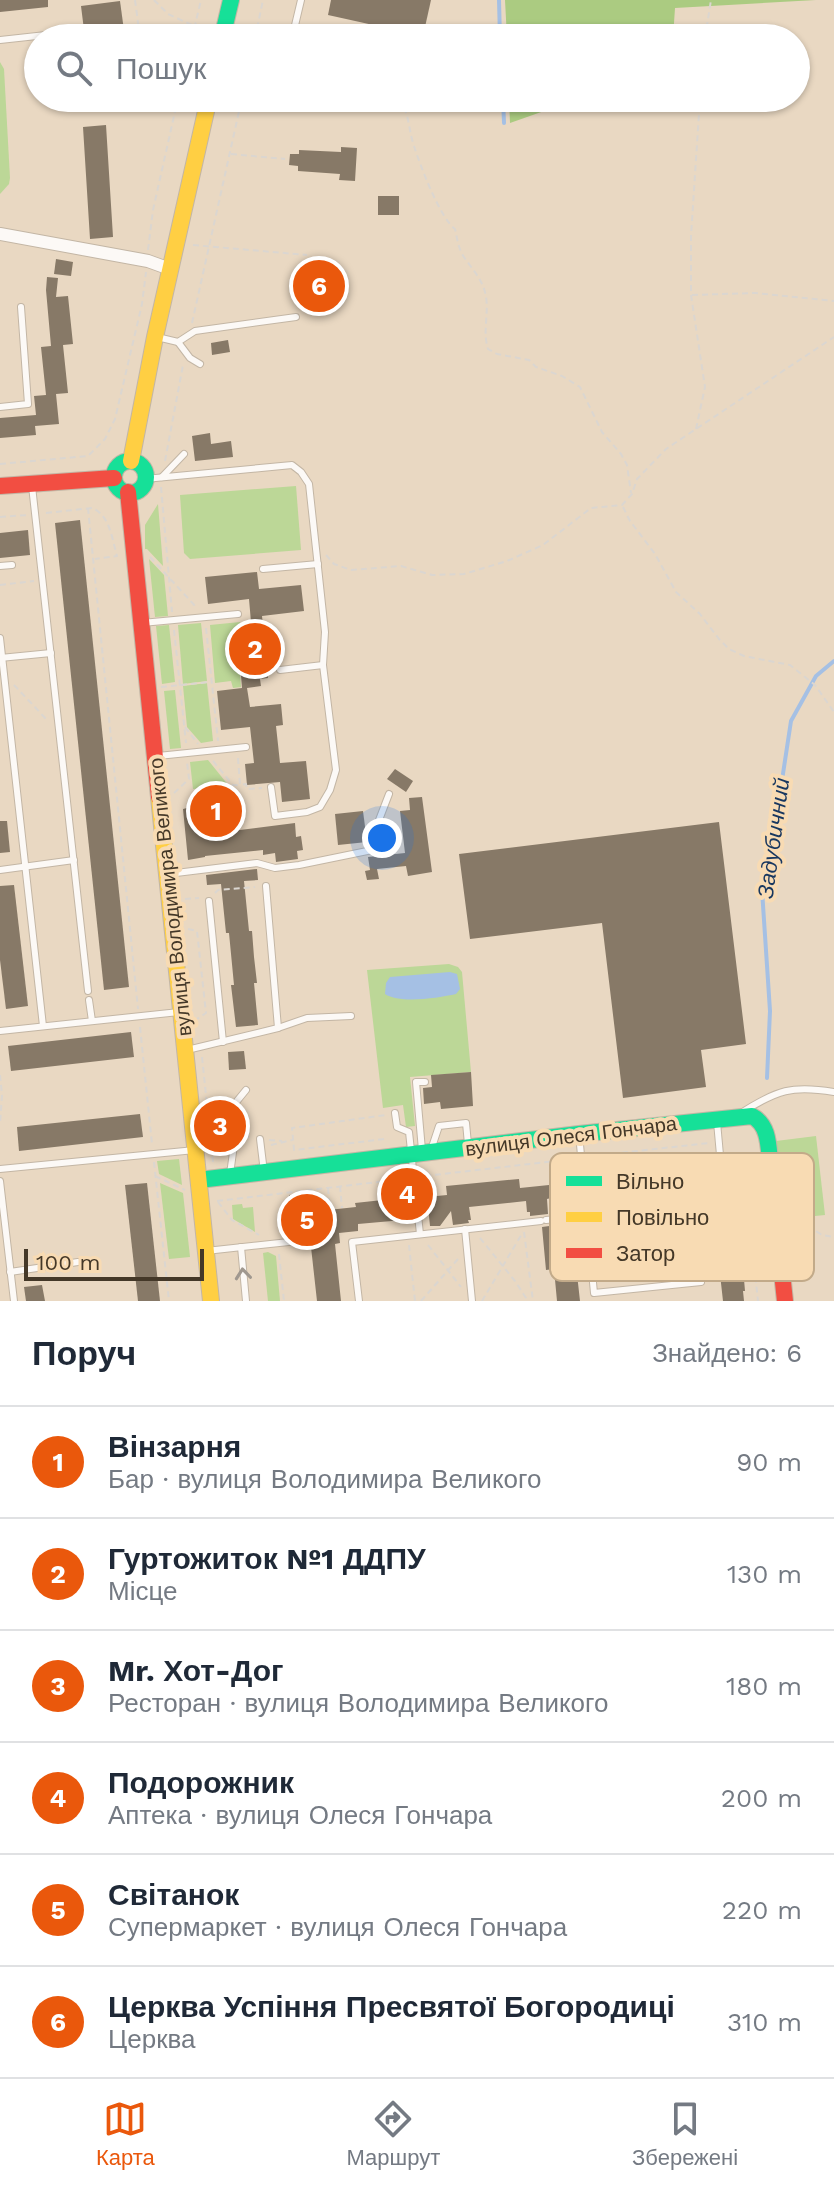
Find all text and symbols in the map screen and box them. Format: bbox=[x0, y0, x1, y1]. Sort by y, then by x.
search box bbox=[24, 24, 810, 112]
icon: search bbox=[52, 46, 96, 90]
text: Пошук bbox=[116, 51, 206, 86]
pin: 6 bbox=[293, 256, 345, 316]
pin: 2 bbox=[229, 619, 281, 679]
street label: вулиця Володимира Великого bbox=[143, 757, 197, 1037]
water label: Задубичний bbox=[753, 776, 794, 900]
pin: 1 bbox=[190, 781, 242, 841]
your location bbox=[362, 818, 402, 858]
pin: 3 bbox=[194, 1096, 246, 1156]
street label: вулиця Олеся Гончара bbox=[464, 1111, 679, 1161]
legend bbox=[550, 1153, 814, 1281]
pin: 4 bbox=[381, 1164, 433, 1224]
text: Вільно bbox=[616, 1169, 684, 1194]
pin: 5 bbox=[281, 1190, 333, 1250]
text: Повільно bbox=[616, 1205, 709, 1230]
text: Затор bbox=[616, 1241, 675, 1266]
scale bar bbox=[24, 1245, 204, 1281]
text: 100 m bbox=[36, 1250, 100, 1275]
one-way arrow bbox=[235, 1267, 252, 1280]
text: Поруч bbox=[32, 1333, 136, 1373]
text: Знайдено: 6 bbox=[652, 1338, 802, 1368]
text: Вінзарня bbox=[108, 1429, 241, 1464]
text: 1 bbox=[52, 1447, 64, 1477]
text: 90 m bbox=[736, 1447, 802, 1477]
text: Бар · вулиця Володимира Великого bbox=[108, 1464, 541, 1494]
text: Гуртожиток №1 ДДПУ bbox=[108, 1541, 426, 1576]
text: 2 bbox=[50, 1559, 66, 1589]
text: 130 m bbox=[727, 1559, 802, 1589]
text: Місце bbox=[108, 1576, 178, 1606]
text: Mr. Хот-Дог bbox=[108, 1653, 283, 1688]
text: 3 bbox=[50, 1671, 66, 1701]
text: 180 m bbox=[726, 1671, 802, 1701]
text: Ресторан · вулиця Володимира Великого bbox=[108, 1688, 608, 1718]
text: Подорожник bbox=[108, 1765, 294, 1800]
text: 4 bbox=[50, 1783, 66, 1813]
text: 200 m bbox=[721, 1783, 802, 1813]
text: Аптека · вулиця Олеся Гончара bbox=[108, 1800, 492, 1830]
text: Світанок bbox=[108, 1877, 239, 1912]
text: 5 bbox=[50, 1895, 66, 1925]
text: 220 m bbox=[722, 1895, 802, 1925]
text: Супермаркет · вулиця Олеся Гончара bbox=[108, 1912, 567, 1942]
text: Церква Успіння Пресвятої Богородиці bbox=[108, 1989, 675, 2024]
text: 6 bbox=[50, 2007, 66, 2037]
text: 310 m bbox=[727, 2007, 802, 2037]
text: Церква bbox=[108, 2024, 196, 2054]
tab: Карта bbox=[96, 2097, 155, 2171]
tab: Маршрут bbox=[347, 2097, 440, 2171]
tab: Збережені bbox=[632, 2097, 738, 2171]

